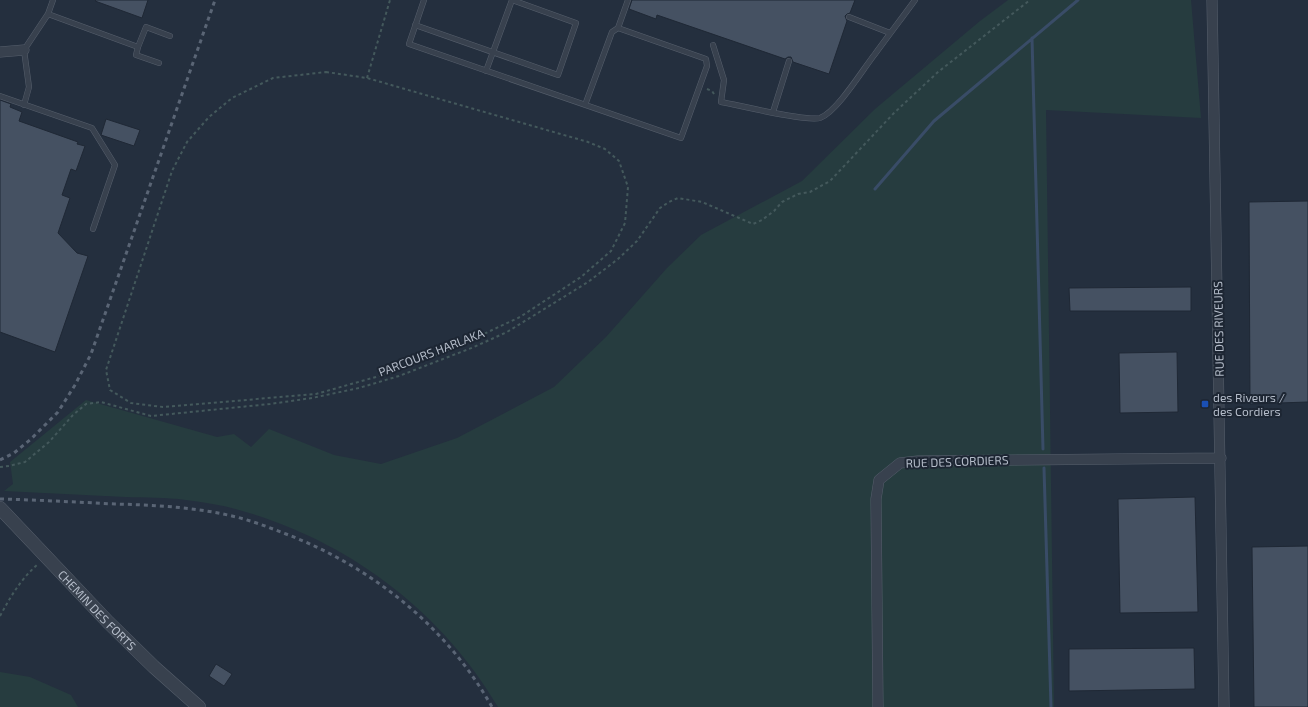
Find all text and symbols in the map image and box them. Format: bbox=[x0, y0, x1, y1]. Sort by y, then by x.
street label: RUE DES RIVEURS bbox=[1210, 281, 1226, 377]
street label: PARCOURS HARLAKA bbox=[376, 325, 486, 379]
place label: des Riveurs / des Cordiers bbox=[1213, 390, 1285, 418]
marker: des Riveurs / des Cordiers bbox=[1200, 399, 1210, 409]
street label: RUE DES CORDIERS bbox=[905, 452, 1009, 470]
street label: CHEMIN DES FORTS bbox=[55, 567, 140, 653]

